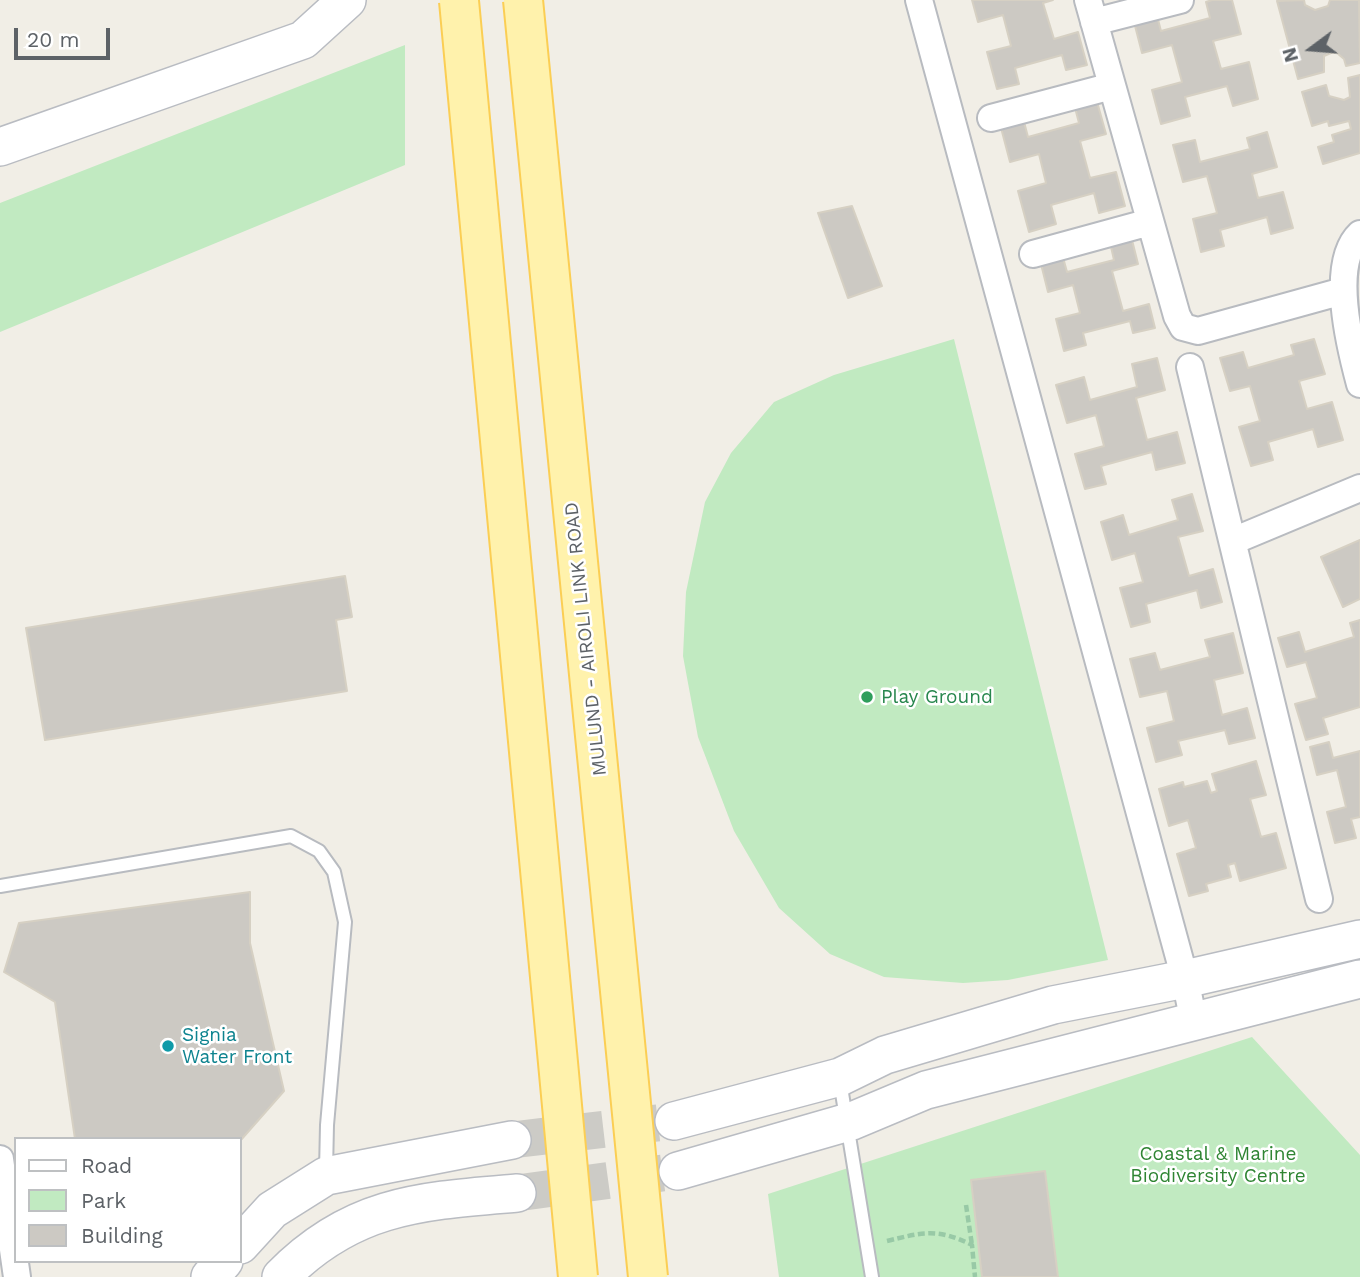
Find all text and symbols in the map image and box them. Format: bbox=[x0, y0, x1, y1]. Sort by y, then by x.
scale bar bbox=[18, 14, 114, 58]
north arrow bbox=[1276, 14, 1346, 84]
text: 20 m bbox=[27, 27, 79, 52]
text: N bbox=[1277, 45, 1303, 65]
street label: MULUND - AIROLI LINK ROAD bbox=[560, 501, 612, 777]
place label: Play Ground bbox=[881, 686, 993, 708]
marker: Play Ground bbox=[859, 689, 875, 705]
place label: Signia Water Front bbox=[182, 1024, 292, 1068]
marker: Signia Water Front bbox=[160, 1038, 176, 1054]
legend bbox=[14, 1137, 242, 1263]
park label: Coastal & Marine Biodiversity Centre bbox=[1130, 1143, 1306, 1187]
text: Road bbox=[81, 1153, 132, 1178]
text: Park bbox=[81, 1188, 126, 1213]
text: Building bbox=[81, 1223, 163, 1248]

